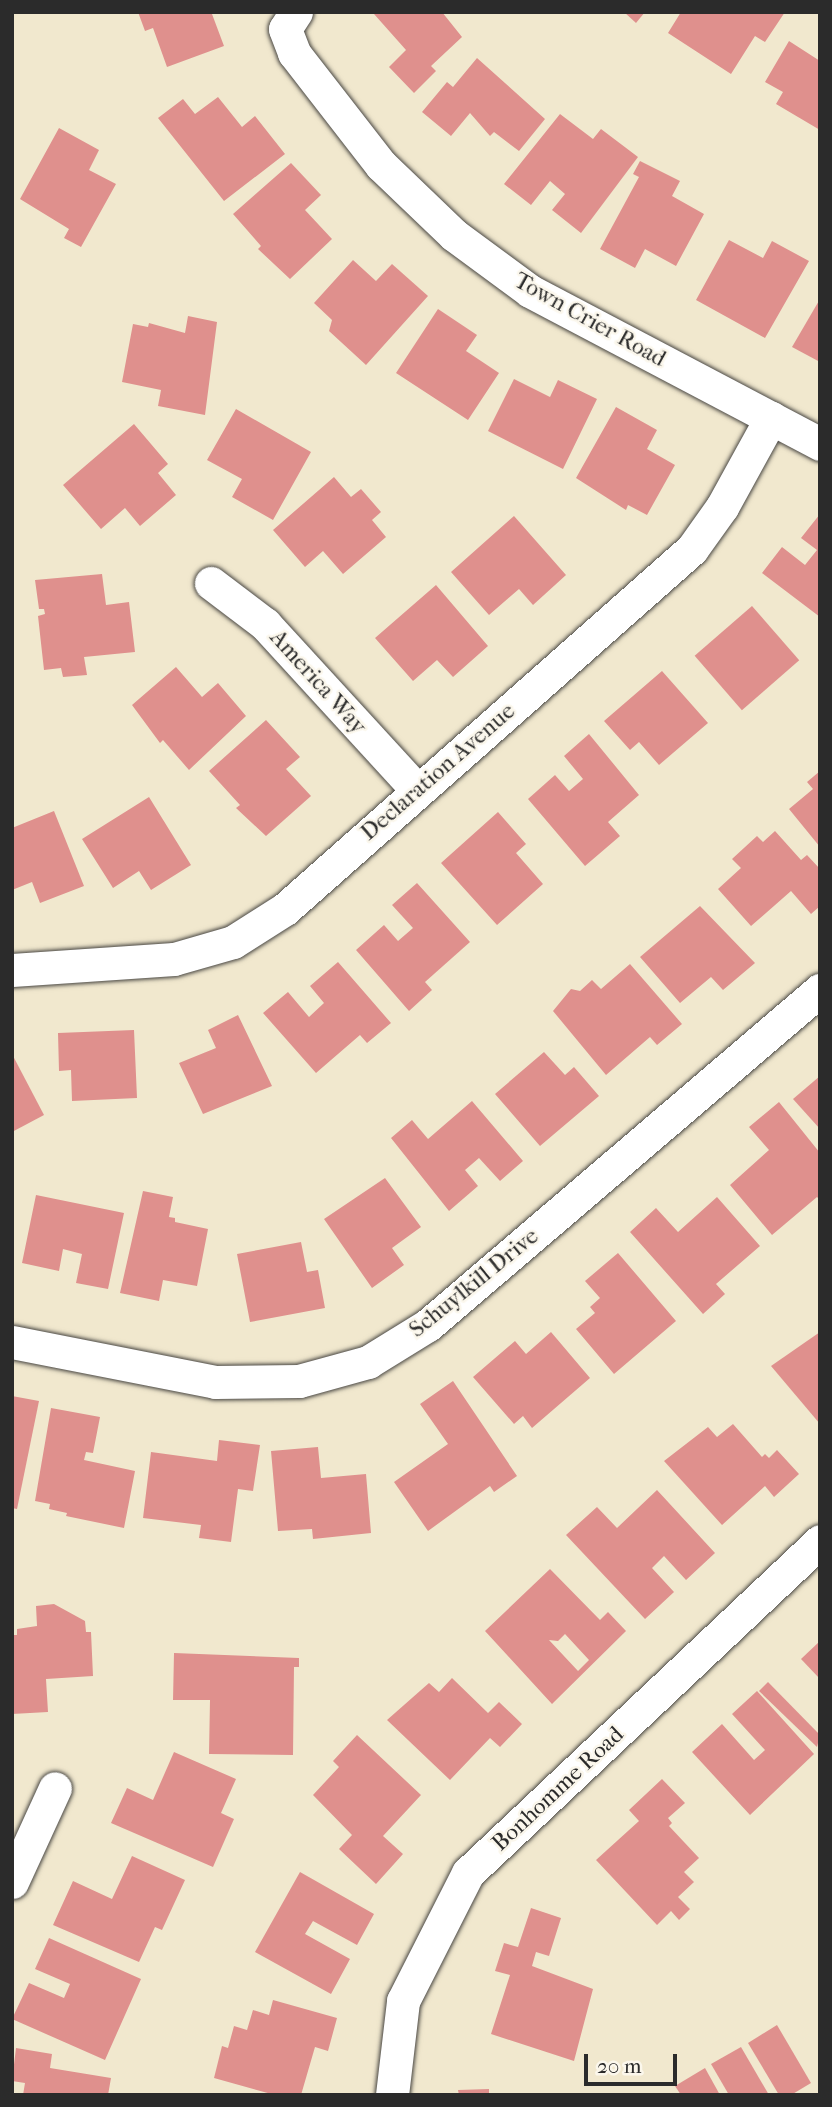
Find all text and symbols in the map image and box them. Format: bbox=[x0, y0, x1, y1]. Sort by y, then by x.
street label: Town Crier Road bbox=[509, 267, 671, 373]
street label: America Way bbox=[264, 624, 372, 740]
street label: Declaration Avenue bbox=[355, 698, 521, 846]
street label: Schuylkill Drive bbox=[404, 1222, 544, 1344]
street label: Bonhomme Road bbox=[486, 1721, 630, 1857]
scale bar bbox=[587, 2040, 680, 2084]
text: 20 m bbox=[597, 2054, 641, 2078]

